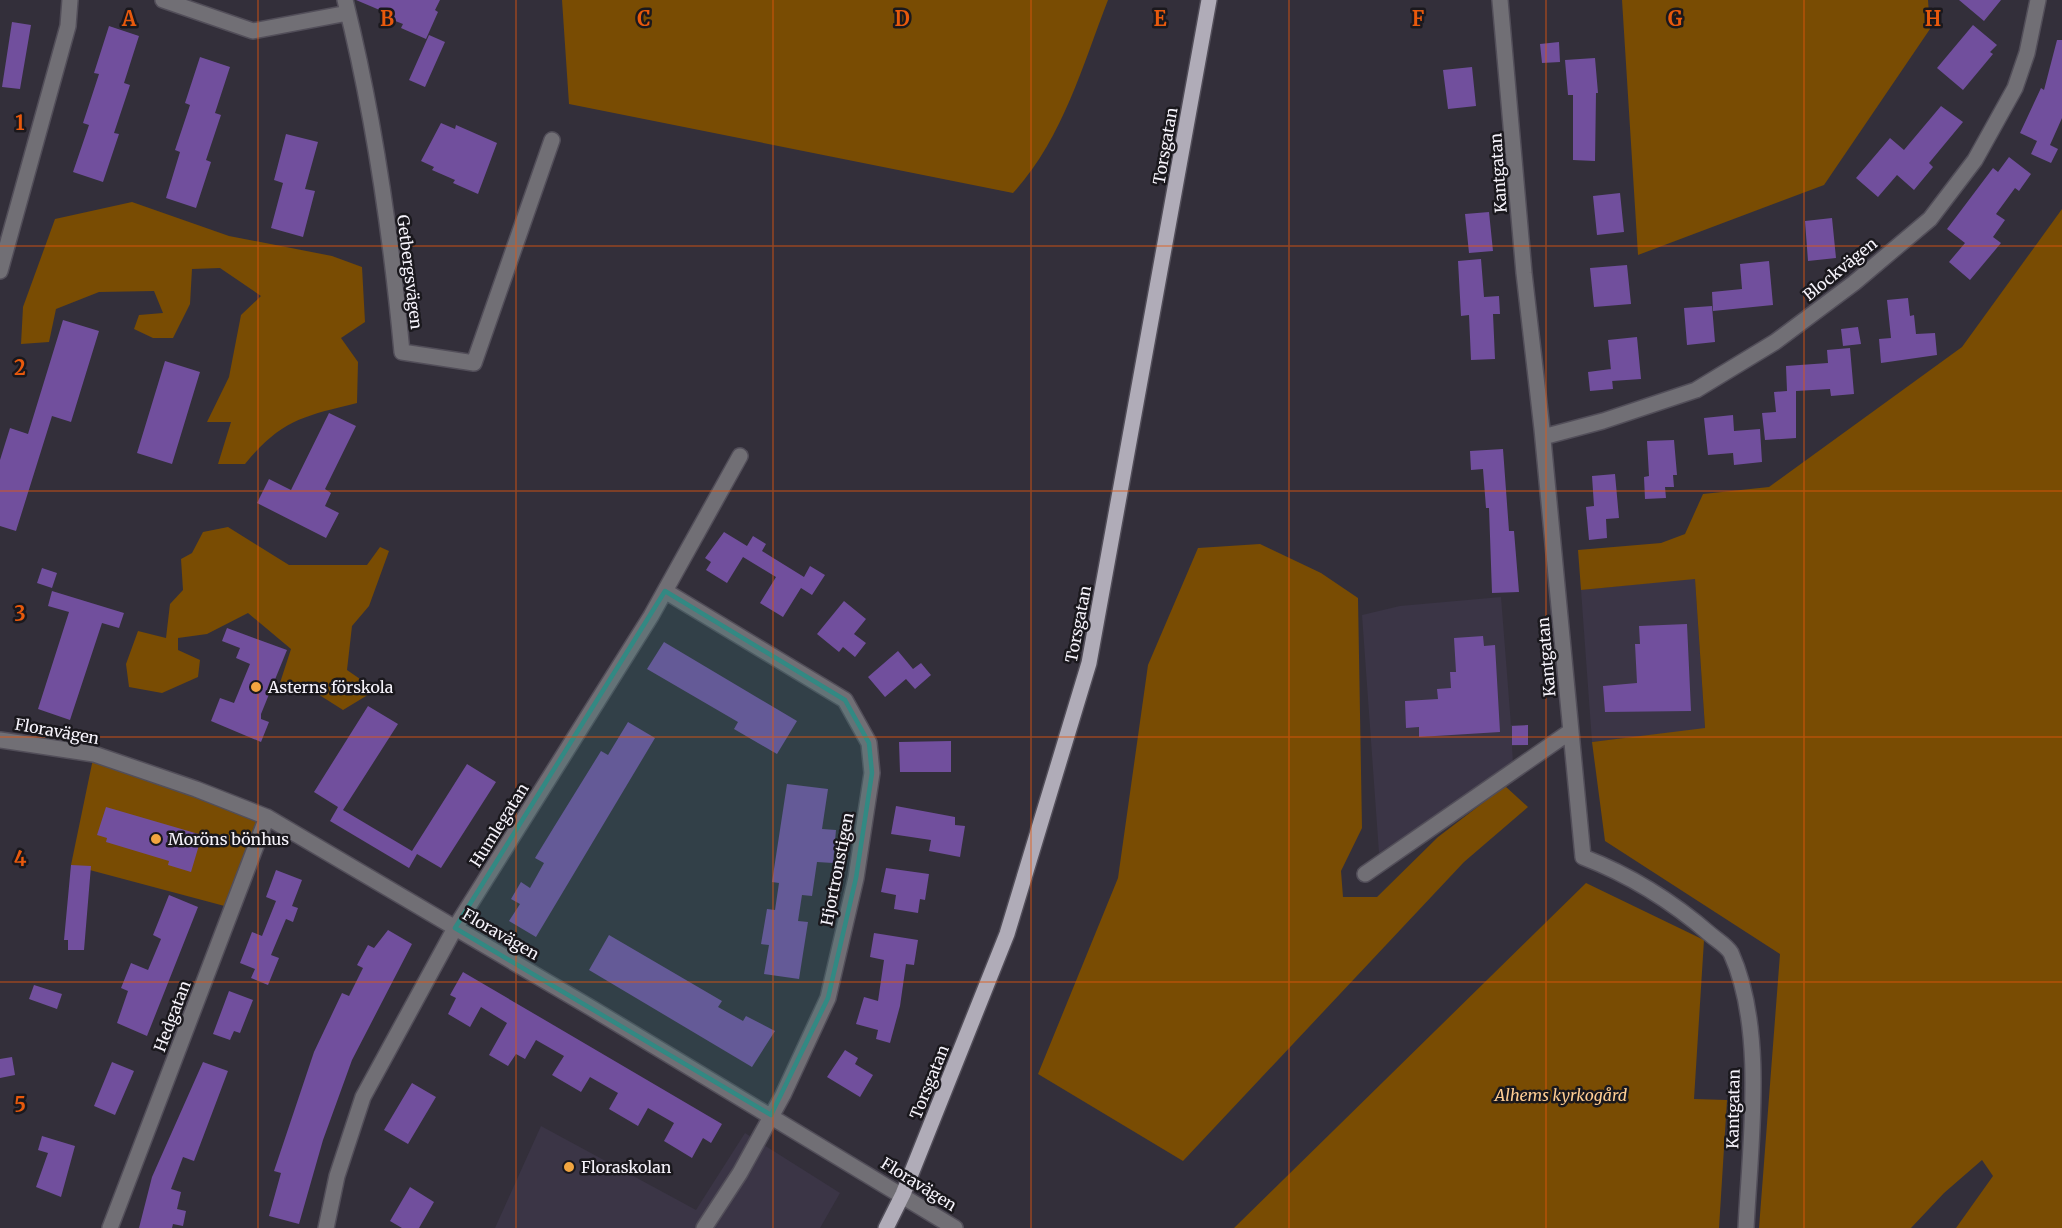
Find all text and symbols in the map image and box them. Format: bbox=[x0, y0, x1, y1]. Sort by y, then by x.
text: A bbox=[121, 6, 137, 31]
text: B bbox=[380, 6, 394, 31]
text: C bbox=[637, 6, 651, 31]
text: D bbox=[894, 6, 910, 31]
text: E bbox=[1153, 6, 1167, 31]
text: F bbox=[1412, 6, 1425, 31]
text: G bbox=[1668, 6, 1683, 31]
text: H bbox=[1925, 6, 1941, 31]
street label: Torsgatan bbox=[1148, 105, 1182, 186]
text: 1 bbox=[15, 110, 25, 135]
street label: Kantgatan bbox=[1485, 132, 1511, 214]
street label: Getbergsvägen bbox=[393, 214, 427, 331]
street label: Blockvägen bbox=[1799, 233, 1881, 305]
text: 2 bbox=[14, 355, 26, 380]
street label: Torsgatan bbox=[1061, 583, 1095, 664]
text: 3 bbox=[14, 601, 26, 626]
street label: Kantgatan bbox=[1533, 616, 1559, 698]
place label: Asterns förskola bbox=[267, 677, 394, 697]
marker: Asterns förskola bbox=[249, 680, 263, 694]
street label: Floravägen bbox=[13, 714, 101, 748]
street label: Humlegatan bbox=[465, 779, 533, 871]
street label: Hjortronstigen bbox=[816, 810, 858, 927]
place label: Moröns bönhus bbox=[168, 829, 289, 849]
marker: Moröns bönhus bbox=[149, 832, 163, 846]
text: 4 bbox=[14, 846, 27, 871]
street label: Floravägen bbox=[459, 904, 543, 964]
street label: Hedgatan bbox=[149, 977, 195, 1054]
street label: Torsgatan bbox=[905, 1042, 953, 1122]
street label: Kantgatan bbox=[1722, 1068, 1744, 1149]
park label: Alhems kyrkogård bbox=[1493, 1085, 1628, 1105]
text: 5 bbox=[14, 1092, 26, 1117]
street label: Floravägen bbox=[877, 1153, 961, 1215]
place label: Floraskolan bbox=[581, 1157, 672, 1177]
marker: Floraskolan bbox=[562, 1160, 576, 1174]

